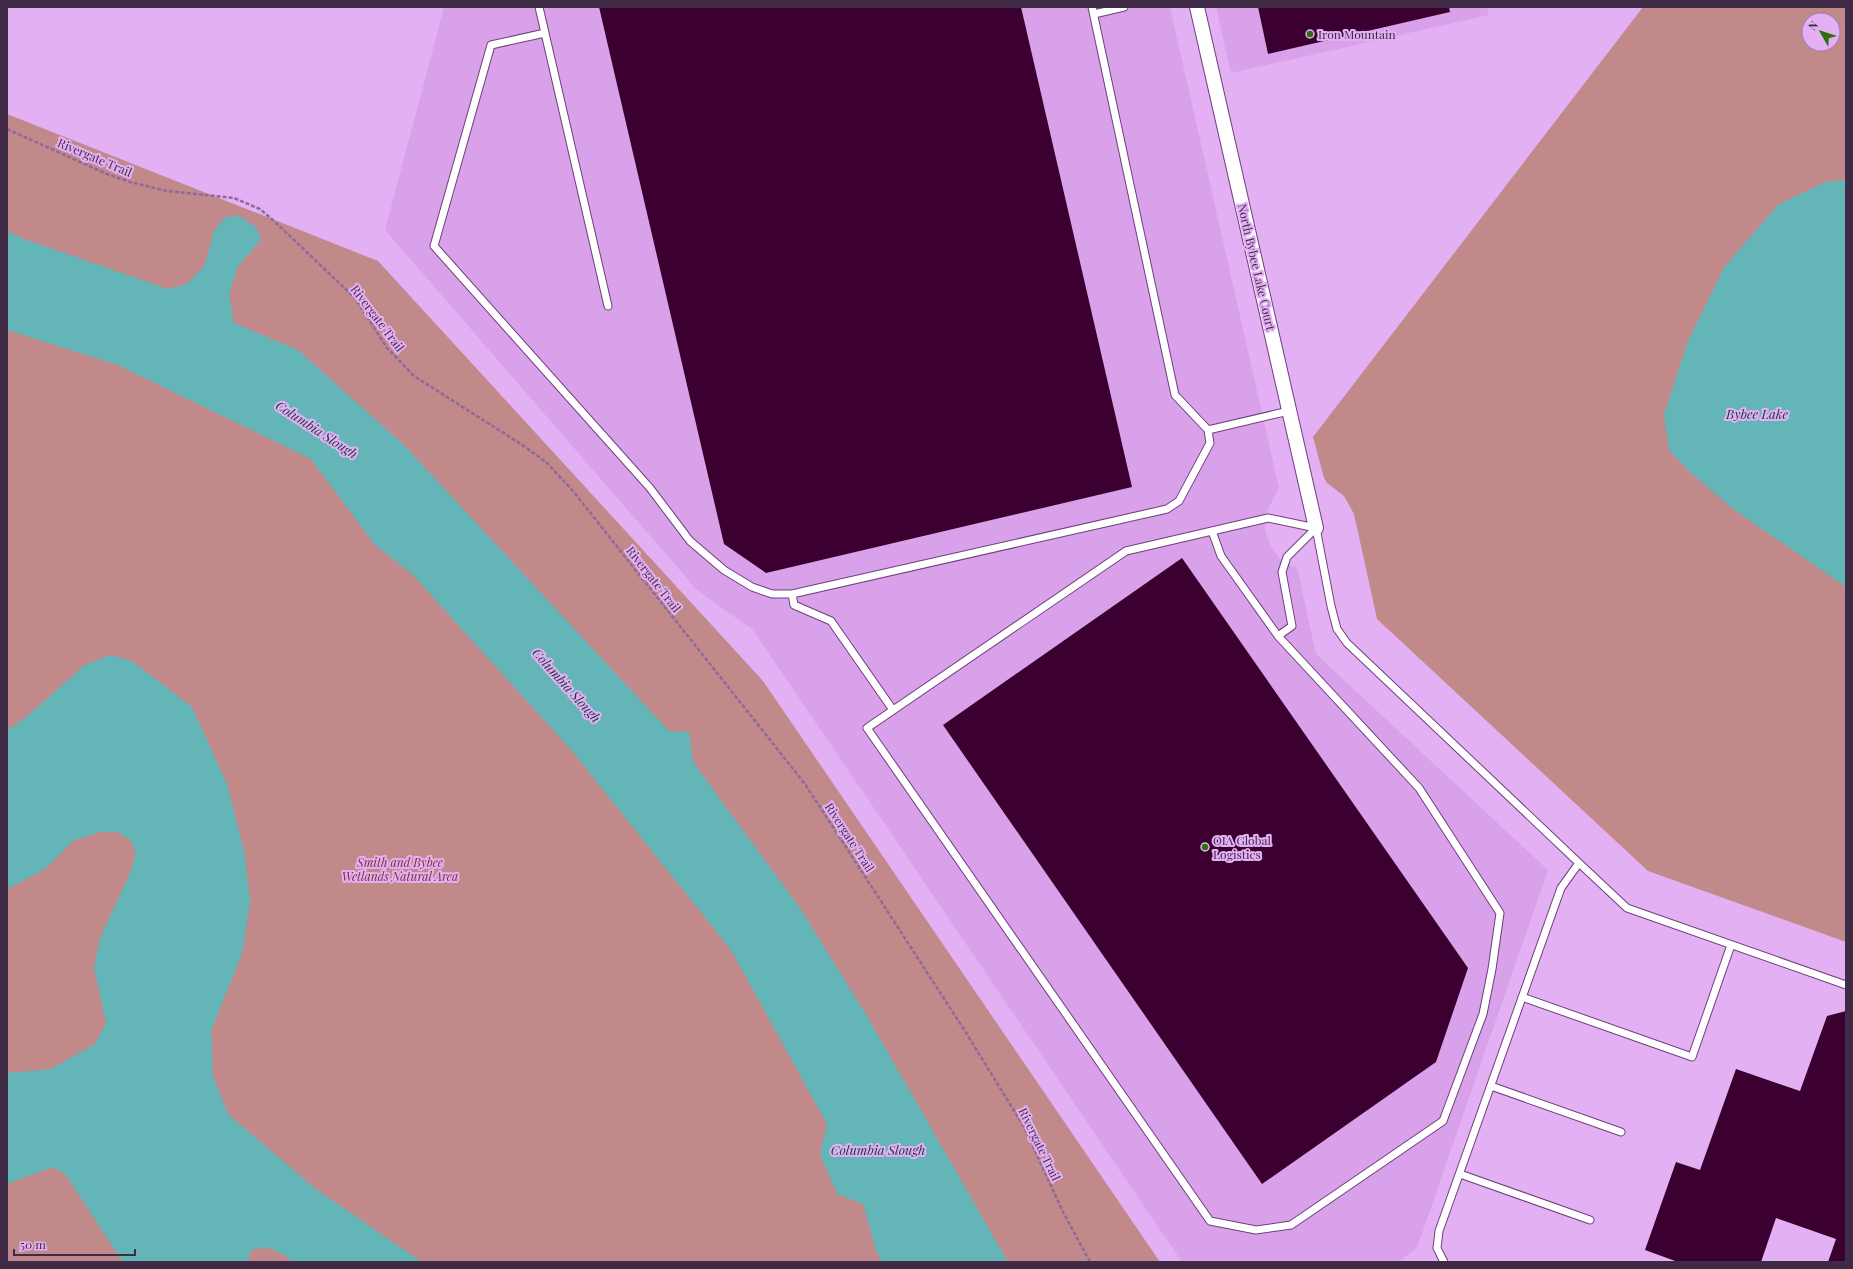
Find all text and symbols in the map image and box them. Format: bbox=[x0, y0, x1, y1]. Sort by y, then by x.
north arrow bbox=[1801, 12, 1841, 52]
text: N bbox=[1805, 18, 1821, 33]
place label: Iron Mountain bbox=[1318, 26, 1396, 42]
marker: Iron Mountain bbox=[1305, 29, 1315, 39]
street label: Rivergate Trail bbox=[55, 134, 135, 180]
street label: North Bybee Lake Court bbox=[1235, 202, 1280, 333]
street label: Rivergate Trail bbox=[348, 281, 409, 355]
water label: Columbia Slough bbox=[273, 396, 361, 462]
water label: Bybee Lake bbox=[1725, 405, 1788, 422]
street label: Rivergate Trail bbox=[623, 543, 685, 616]
water label: Columbia Slough bbox=[529, 644, 605, 726]
street label: Rivergate Trail bbox=[822, 799, 879, 875]
place label: OIA Global Logistics bbox=[1213, 832, 1271, 862]
marker: OIA Global Logistics bbox=[1200, 842, 1210, 852]
park label: Smith and Bybee Wetlands Natural Area bbox=[342, 854, 458, 884]
street label: Rivergate Trail bbox=[1015, 1105, 1065, 1184]
water label: Columbia Slough bbox=[831, 1141, 925, 1158]
scale bar bbox=[14, 1231, 135, 1257]
text: 50 m bbox=[20, 1236, 46, 1252]

